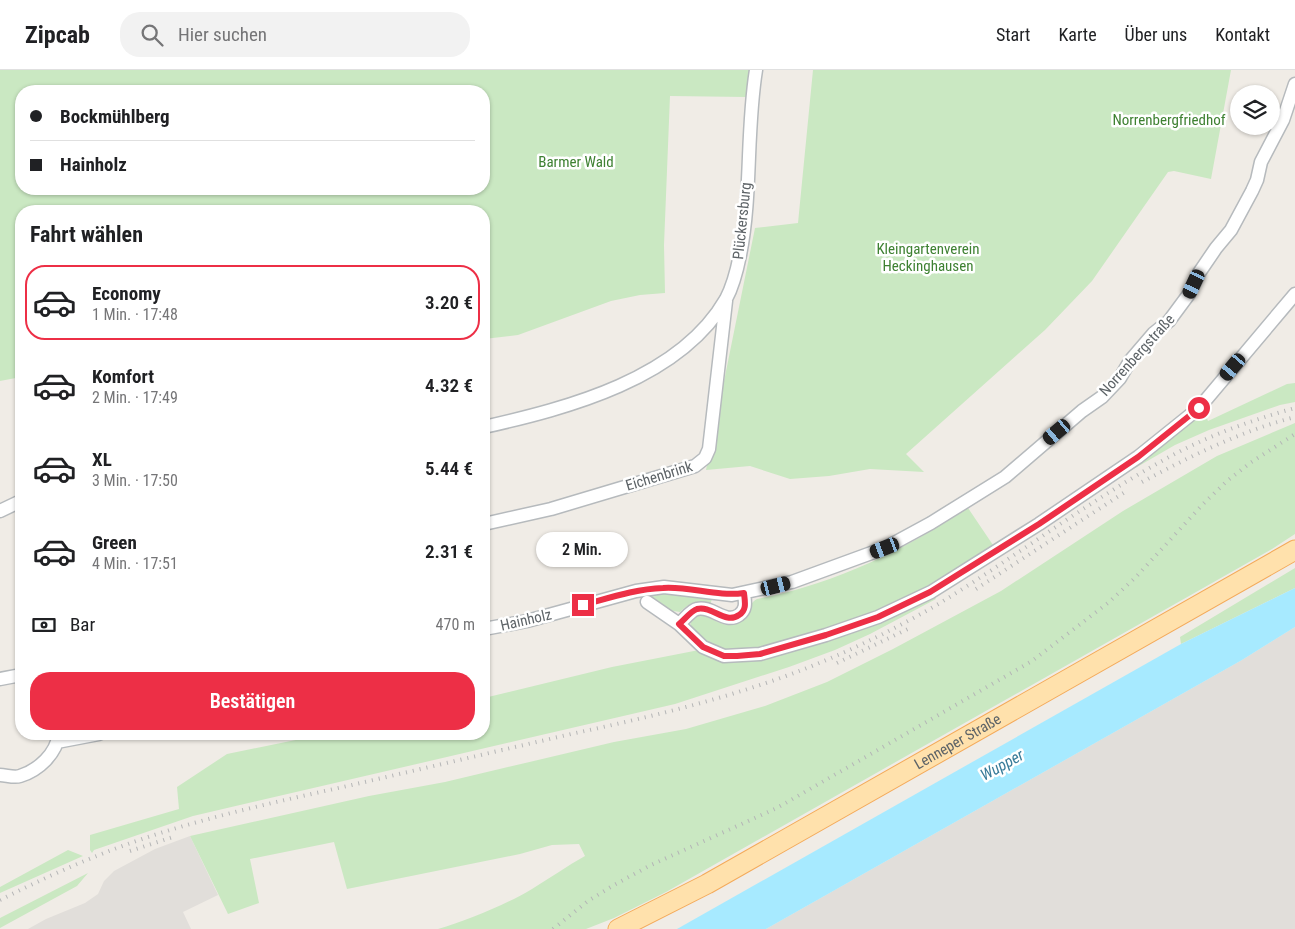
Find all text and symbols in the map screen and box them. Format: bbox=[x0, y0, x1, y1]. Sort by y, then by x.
search box bbox=[120, 12, 470, 57]
text: Zipcab bbox=[25, 21, 90, 49]
icon: search bbox=[138, 21, 166, 49]
text: Hier suchen bbox=[178, 23, 267, 46]
text: Start bbox=[996, 24, 1030, 45]
text: Karte bbox=[1058, 24, 1097, 45]
text: Über uns bbox=[1125, 24, 1187, 45]
text: Kontakt bbox=[1215, 24, 1270, 45]
map controls bbox=[1230, 85, 1280, 135]
button: layers bbox=[1230, 85, 1280, 135]
text: Bockmühlberg bbox=[60, 105, 170, 128]
park label: Norrenbergfriedhof bbox=[1112, 111, 1226, 129]
text: Hainholz bbox=[60, 153, 127, 176]
park label: Barmer Wald bbox=[538, 153, 614, 171]
street label: Plückersburg bbox=[729, 182, 755, 260]
text: Fahrt wählen bbox=[30, 222, 143, 247]
park label: Kleingartenverein Heckinghausen bbox=[876, 240, 980, 275]
car bbox=[1180, 267, 1207, 301]
icon: car bbox=[32, 280, 77, 325]
text: Economy bbox=[92, 282, 161, 305]
text: 3.20 € bbox=[425, 291, 473, 314]
text: 1 Min. · 17:48 bbox=[92, 305, 178, 324]
street label: Norrenbergstraße bbox=[1096, 310, 1178, 400]
car bbox=[1217, 351, 1248, 383]
icon: car bbox=[32, 363, 77, 408]
text: Komfort bbox=[92, 365, 154, 388]
text: 4.32 € bbox=[425, 374, 473, 397]
text: 2 Min. · 17:49 bbox=[92, 388, 178, 407]
route start bbox=[1188, 397, 1210, 419]
car bbox=[1040, 417, 1073, 447]
icon: car bbox=[32, 446, 77, 491]
text: XL bbox=[92, 448, 112, 471]
text: 5.44 € bbox=[425, 457, 473, 480]
street label: Eichenbrink bbox=[623, 457, 695, 495]
text: 3 Min. · 17:50 bbox=[92, 471, 178, 490]
icon: car bbox=[32, 529, 77, 574]
text: Green bbox=[92, 531, 137, 554]
callout: 2 Min. bbox=[537, 532, 629, 568]
car bbox=[868, 536, 901, 560]
text: 2.31 € bbox=[425, 540, 473, 563]
text: 2 Min. bbox=[562, 540, 602, 559]
text: 4 Min. · 17:51 bbox=[92, 554, 178, 573]
car bbox=[759, 575, 792, 597]
route end bbox=[572, 594, 594, 616]
street label: Hainholz bbox=[499, 605, 553, 635]
icon: cash bbox=[30, 611, 58, 639]
text: Bar bbox=[70, 613, 95, 636]
text: 470 m bbox=[436, 615, 475, 634]
button: Bestätigen bbox=[30, 672, 475, 730]
street label: Lenneper Straße bbox=[911, 710, 1004, 773]
water label: Wupper bbox=[977, 745, 1028, 785]

